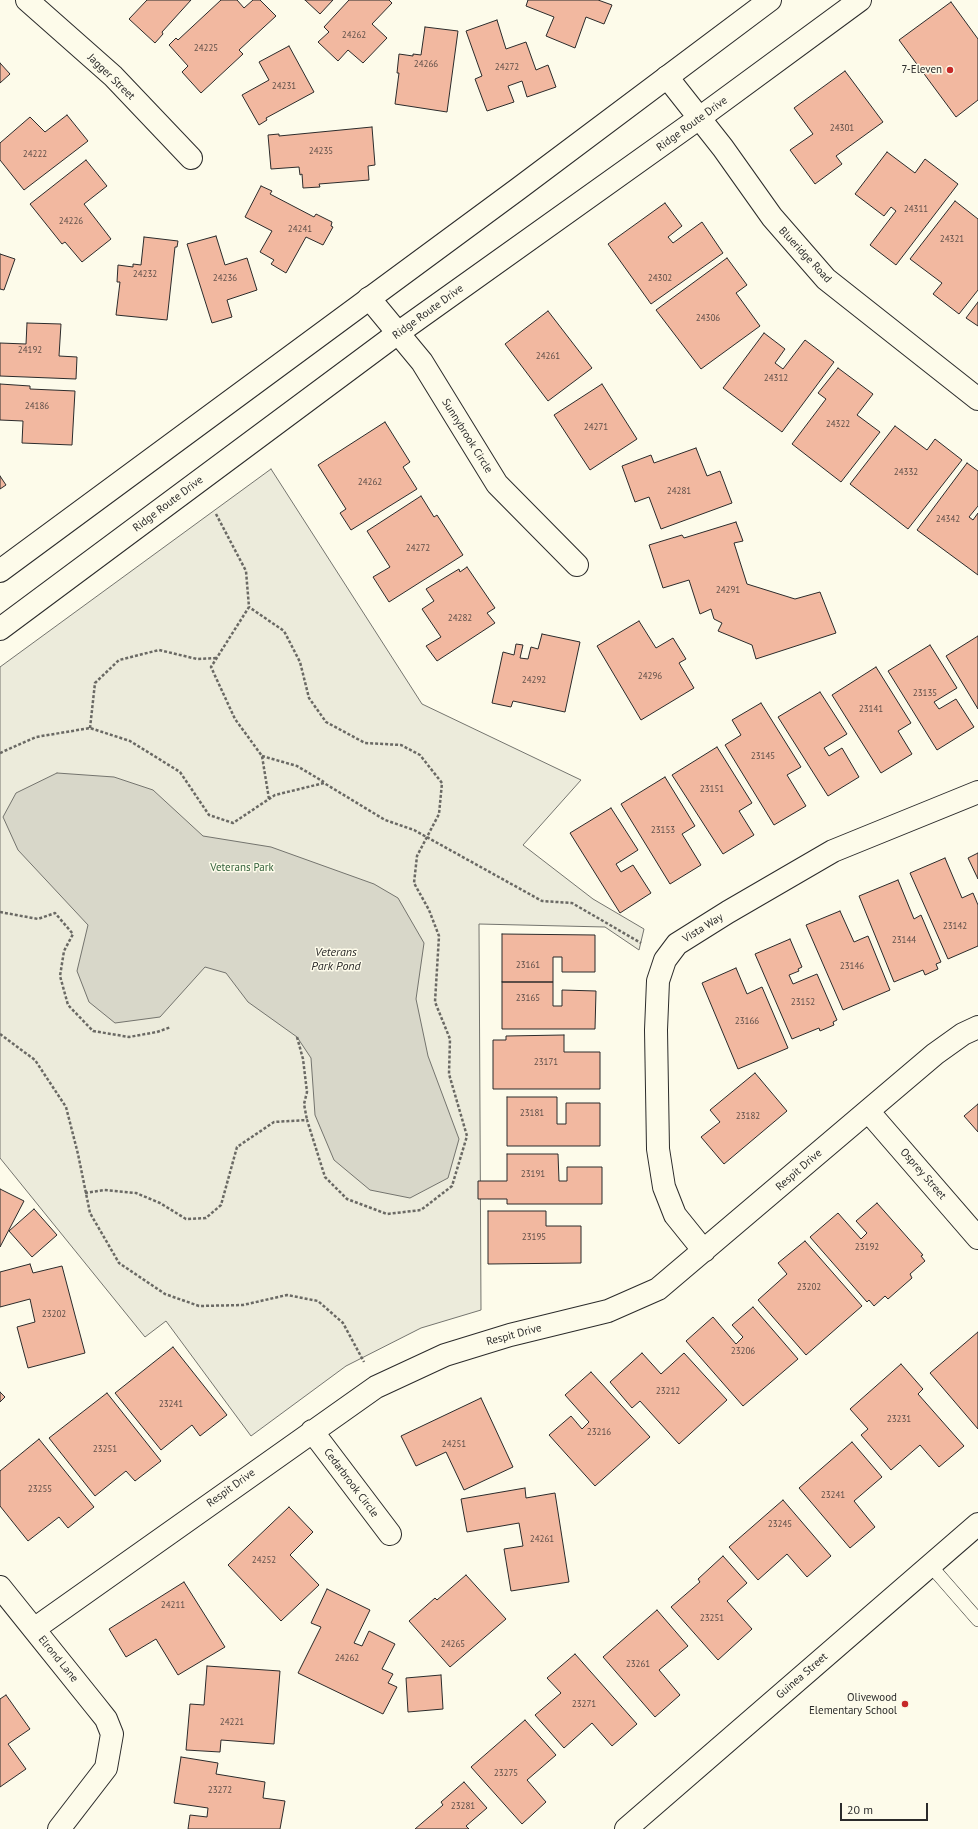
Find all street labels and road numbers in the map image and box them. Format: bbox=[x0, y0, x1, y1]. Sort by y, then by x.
street label: Jagger Street bbox=[85, 51, 137, 103]
street label: Ridge Route Drive bbox=[654, 94, 730, 154]
street label: Blueridge Road bbox=[776, 224, 834, 286]
street label: Ridge Route Drive bbox=[390, 282, 466, 342]
street label: Sunnybrook Circle bbox=[439, 396, 495, 476]
street label: Ridge Route Drive bbox=[130, 473, 206, 535]
street label: Vista Way bbox=[680, 910, 726, 946]
street label: Osprey Street bbox=[897, 1146, 949, 1202]
street label: Respit Drive bbox=[773, 1147, 825, 1193]
street label: Respit Drive bbox=[485, 1321, 543, 1349]
street label: Cedarbrook Circle bbox=[321, 1446, 381, 1520]
street label: Respit Drive bbox=[204, 1466, 258, 1510]
street label: Elrond Lane bbox=[35, 1633, 81, 1685]
street label: Guinea Street bbox=[774, 1650, 830, 1702]

